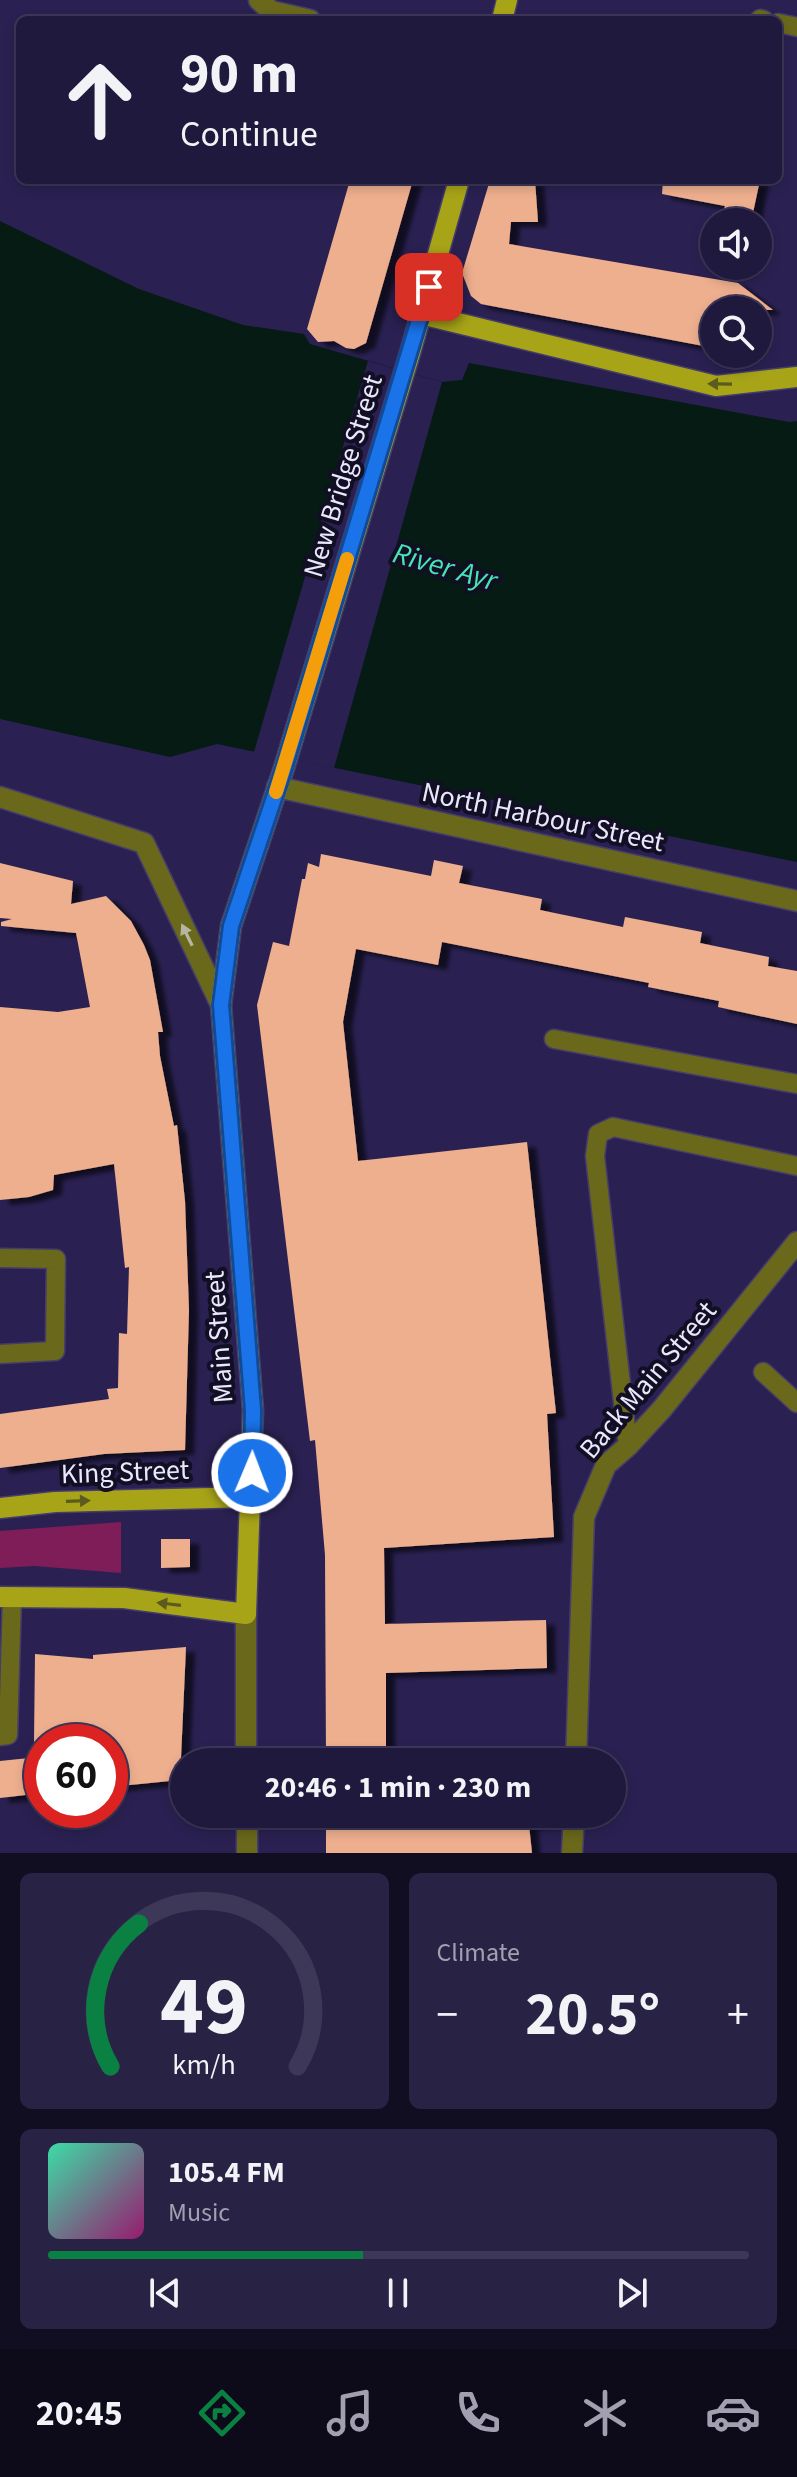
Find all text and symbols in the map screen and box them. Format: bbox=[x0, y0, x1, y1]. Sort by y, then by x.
text: 90 m bbox=[180, 35, 298, 114]
icon: ahead bbox=[48, 48, 152, 152]
text: Continue bbox=[180, 109, 318, 160]
map controls bbox=[700, 208, 772, 368]
button: sound bbox=[700, 208, 772, 280]
pin bbox=[395, 253, 463, 321]
icon: arrive bbox=[407, 265, 451, 309]
button: search bbox=[700, 296, 772, 368]
street label: New Bridge Street bbox=[293, 369, 393, 582]
one-way arrow bbox=[706, 377, 732, 390]
water label: River Ayr bbox=[388, 532, 504, 603]
street label: North Harbour Street bbox=[418, 772, 668, 862]
one-way arrow bbox=[180, 923, 194, 946]
street label: Main Street bbox=[194, 1269, 244, 1404]
street label: Back Main Street bbox=[570, 1292, 726, 1468]
position arrow bbox=[210, 1431, 294, 1515]
street label: King Street bbox=[60, 1450, 190, 1494]
one-way arrow bbox=[66, 1495, 91, 1508]
one-way arrow bbox=[156, 1597, 181, 1610]
speed limit sign: 60 bbox=[24, 1724, 128, 1828]
text: 20:46 · 1 min · 230 m bbox=[265, 1766, 531, 1809]
text: Climate bbox=[437, 1934, 520, 1971]
text: 49 bbox=[160, 1948, 248, 2066]
text: 20.5° bbox=[525, 1973, 660, 2058]
text: − bbox=[437, 1984, 458, 2047]
text: + bbox=[727, 1984, 749, 2047]
text: km/h bbox=[173, 2045, 236, 2085]
text: 105.4 FM bbox=[168, 2151, 285, 2194]
text: Music bbox=[168, 2194, 230, 2231]
icon: previous bbox=[143, 2271, 187, 2315]
icon: pause bbox=[376, 2271, 420, 2315]
icon: next bbox=[610, 2271, 654, 2315]
icon: directions bbox=[194, 2385, 250, 2441]
icon: music bbox=[322, 2385, 378, 2441]
icon: phone bbox=[450, 2385, 506, 2441]
icon: climate bbox=[577, 2385, 633, 2441]
icon: car bbox=[705, 2385, 761, 2441]
text: 20:45 bbox=[36, 2388, 123, 2439]

